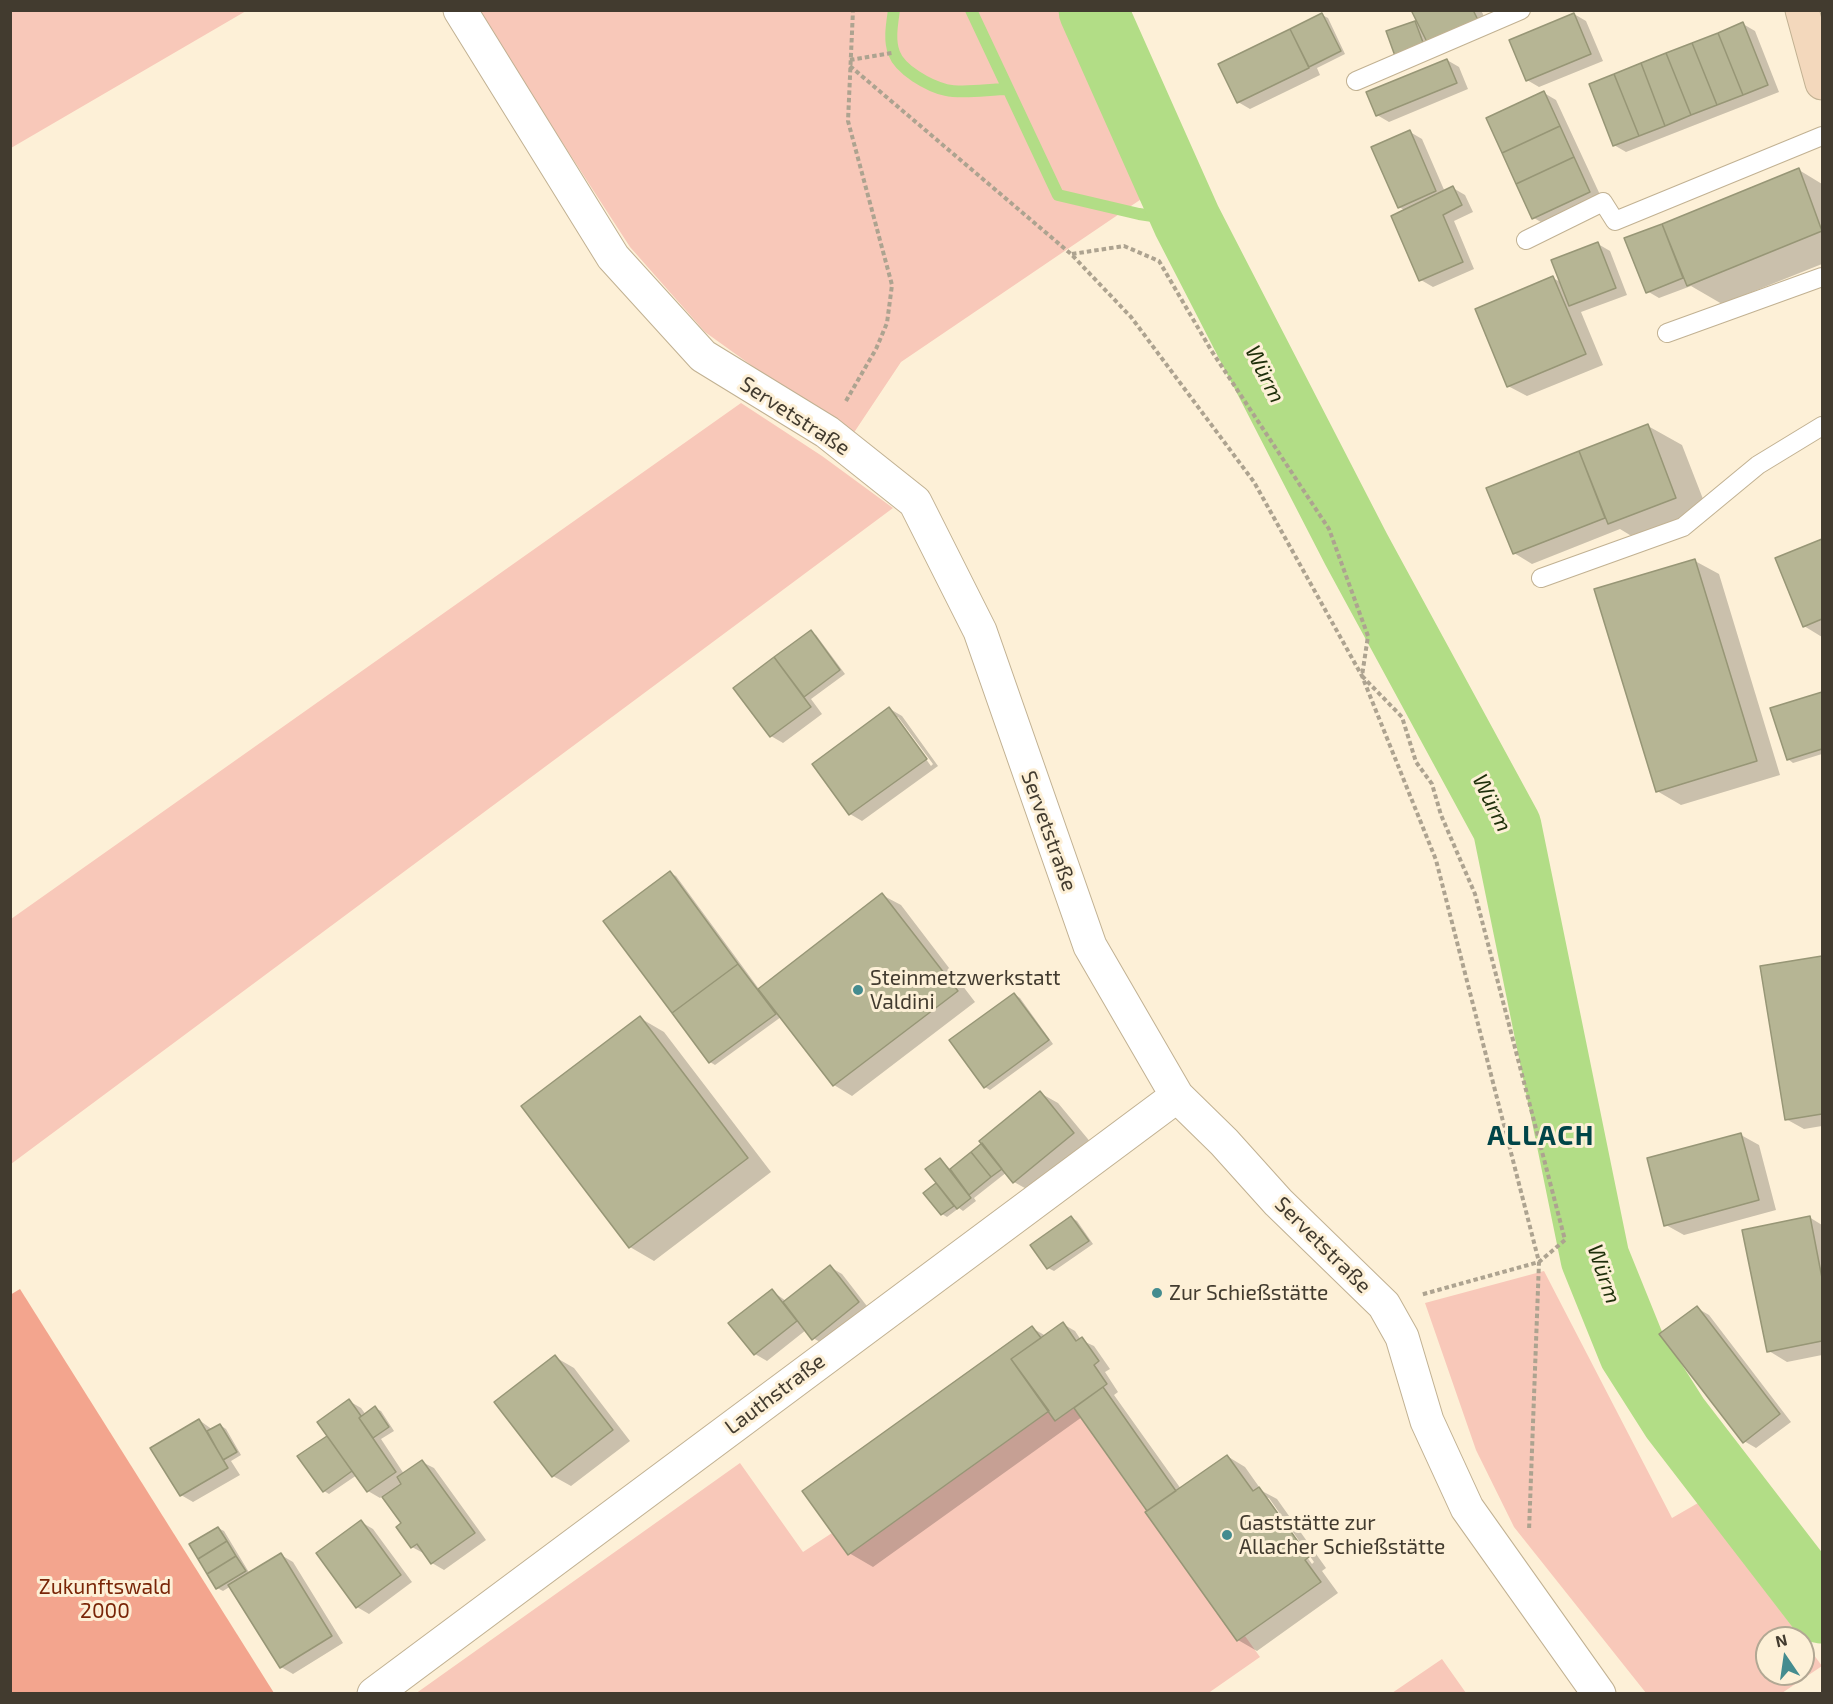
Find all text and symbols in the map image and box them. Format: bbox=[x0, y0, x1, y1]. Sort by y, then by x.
water label: Würm bbox=[1239, 341, 1291, 407]
street label: Servetstraße bbox=[735, 371, 855, 461]
street label: Servetstraße bbox=[1016, 768, 1082, 894]
water label: Würm bbox=[1467, 770, 1517, 836]
place label: Steinmetzwerkstatt Valdini bbox=[870, 965, 1061, 1015]
marker: Steinmetzwerkstatt Valdini bbox=[851, 983, 865, 997]
district label: ALLACH bbox=[1487, 1120, 1595, 1152]
street label: Servetstraße bbox=[1270, 1192, 1376, 1298]
water label: Würm bbox=[1582, 1241, 1626, 1307]
place label: Zur Schießstätte bbox=[1169, 1280, 1328, 1306]
marker: Zur Schießstätte bbox=[1150, 1286, 1164, 1300]
street label: Lauthstraße bbox=[720, 1348, 830, 1440]
place label: Gaststätte zur Allacher Schießstätte bbox=[1239, 1510, 1445, 1560]
marker: Gaststätte zur Allacher Schießstätte bbox=[1220, 1528, 1234, 1542]
park label: Zukunftswald 2000 bbox=[39, 1574, 171, 1624]
north arrow bbox=[1755, 1626, 1815, 1686]
text: N bbox=[1774, 1629, 1789, 1650]

